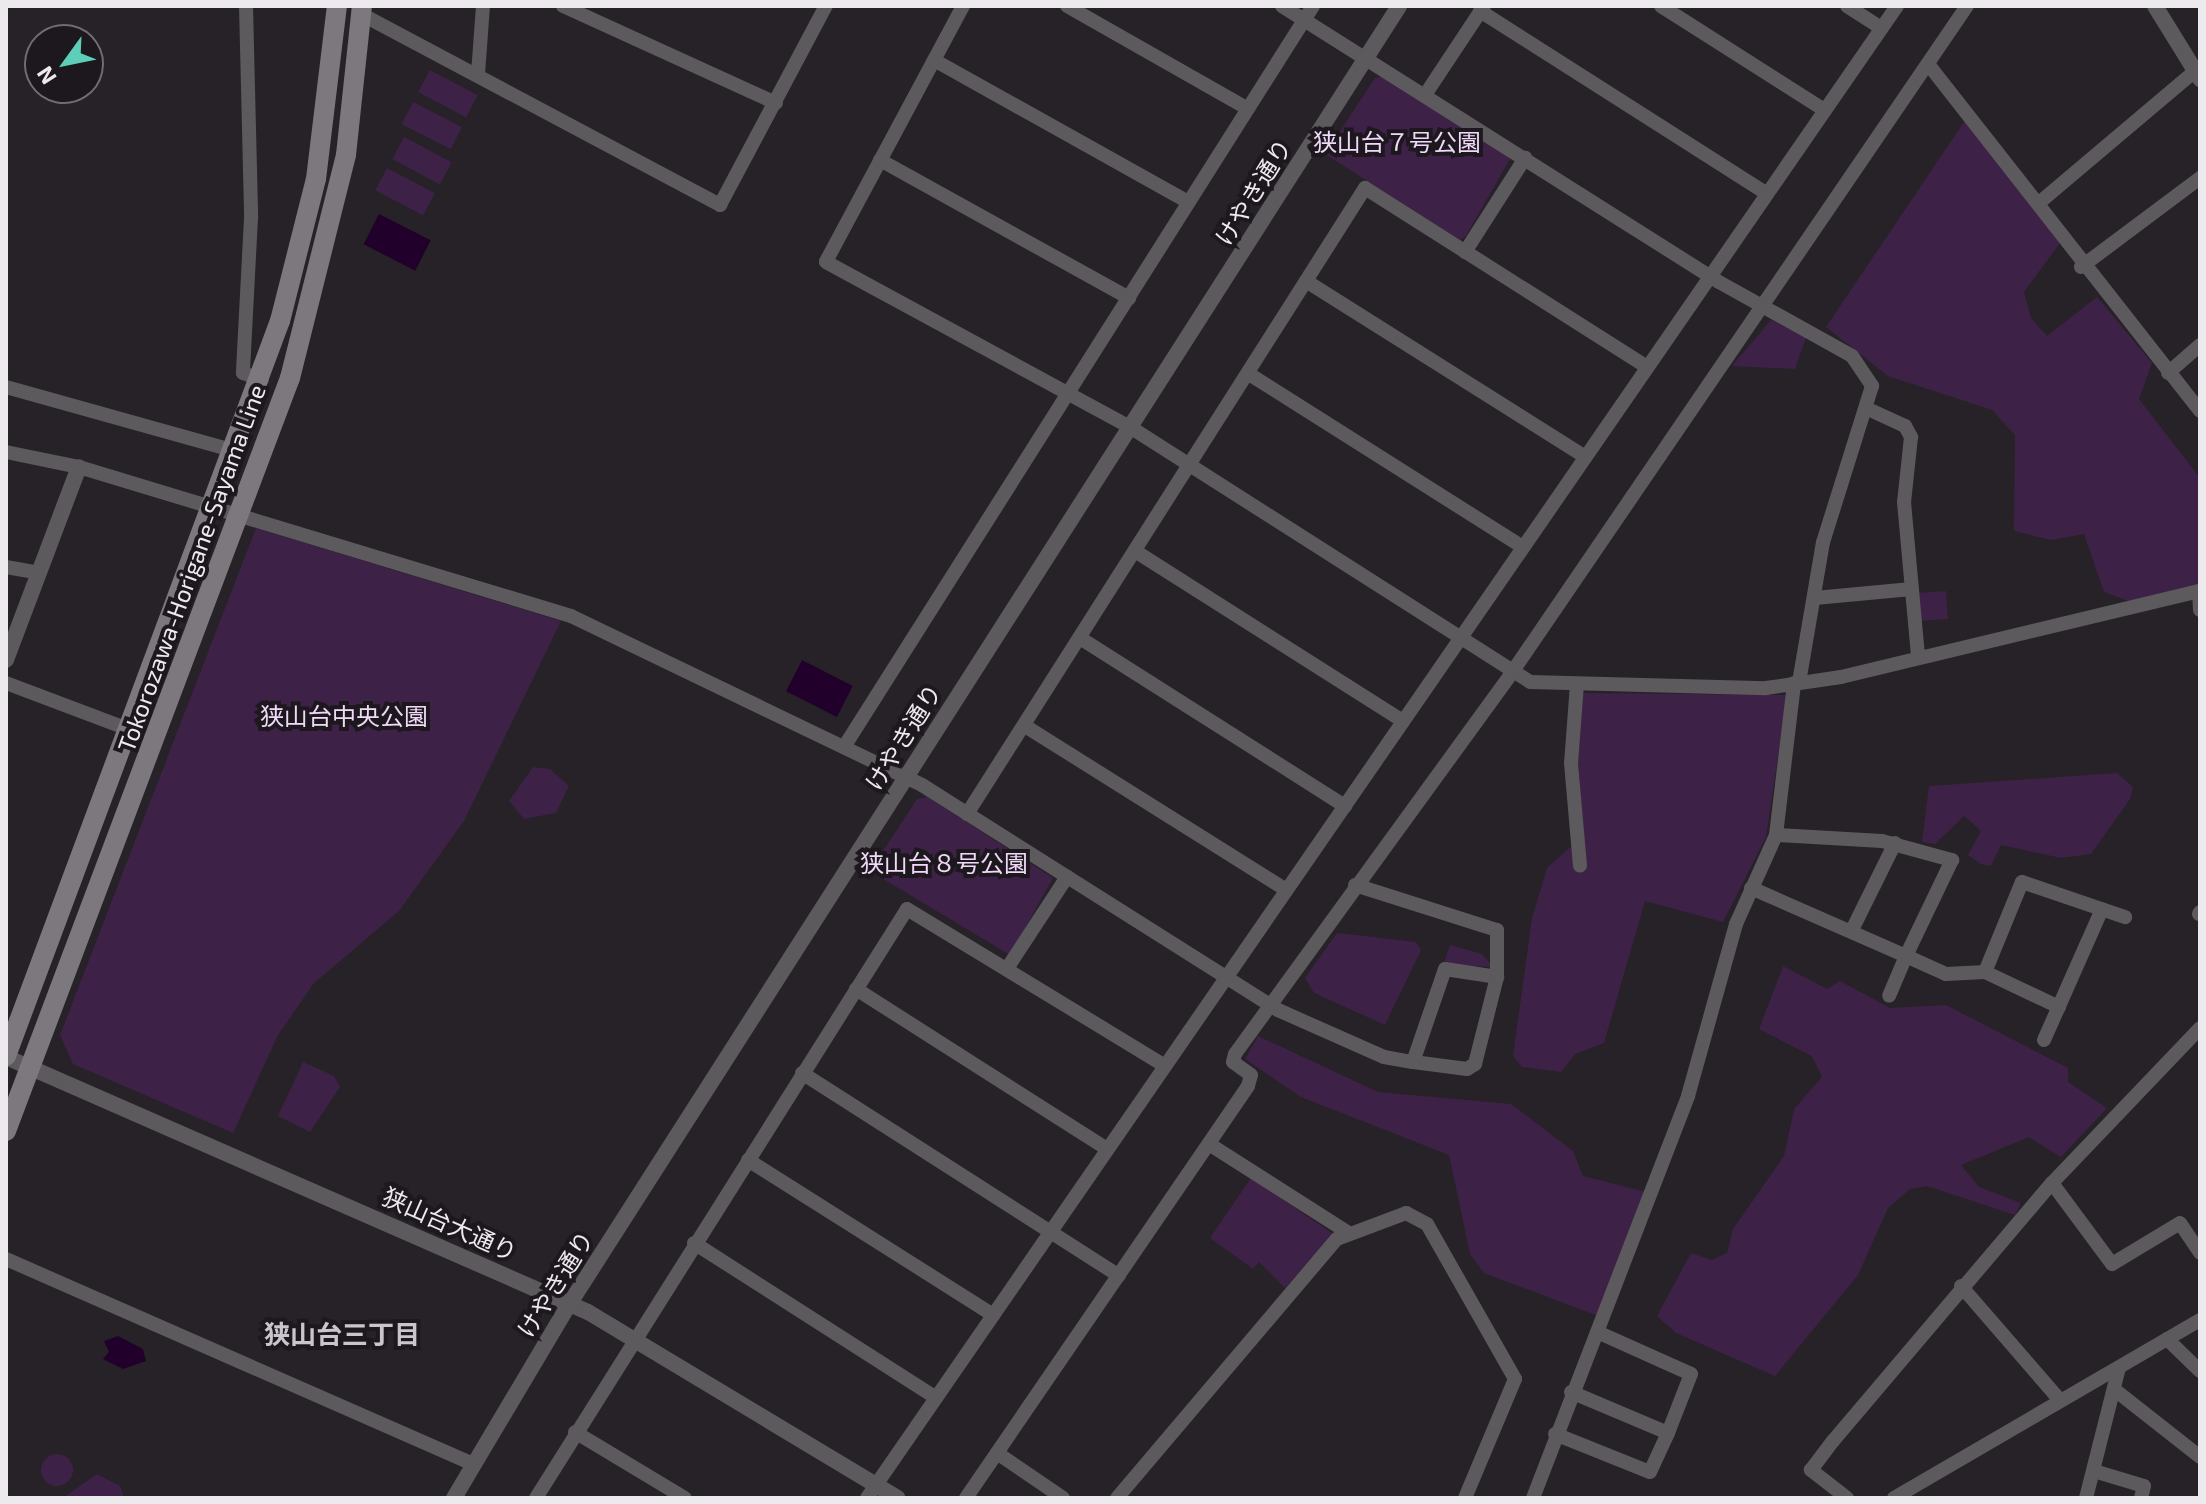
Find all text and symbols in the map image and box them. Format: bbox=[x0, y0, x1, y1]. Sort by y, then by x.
north arrow bbox=[24, 24, 104, 104]
text: N bbox=[30, 62, 61, 90]
park label: 狭山台７号公園 bbox=[1313, 128, 1481, 156]
street label: けやき通り bbox=[1209, 133, 1297, 251]
street label: Tokorozawa-Horigane-Sayama Line bbox=[111, 381, 271, 755]
street label: けやき通り bbox=[859, 678, 947, 796]
park label: 狭山台中央公園 bbox=[260, 702, 428, 730]
park label: 狭山台８号公園 bbox=[860, 849, 1028, 877]
street label: 狭山台大通り bbox=[378, 1182, 522, 1266]
street label: けやき通り bbox=[511, 1225, 599, 1343]
district label: 狭山台三丁目 bbox=[264, 1318, 420, 1350]

